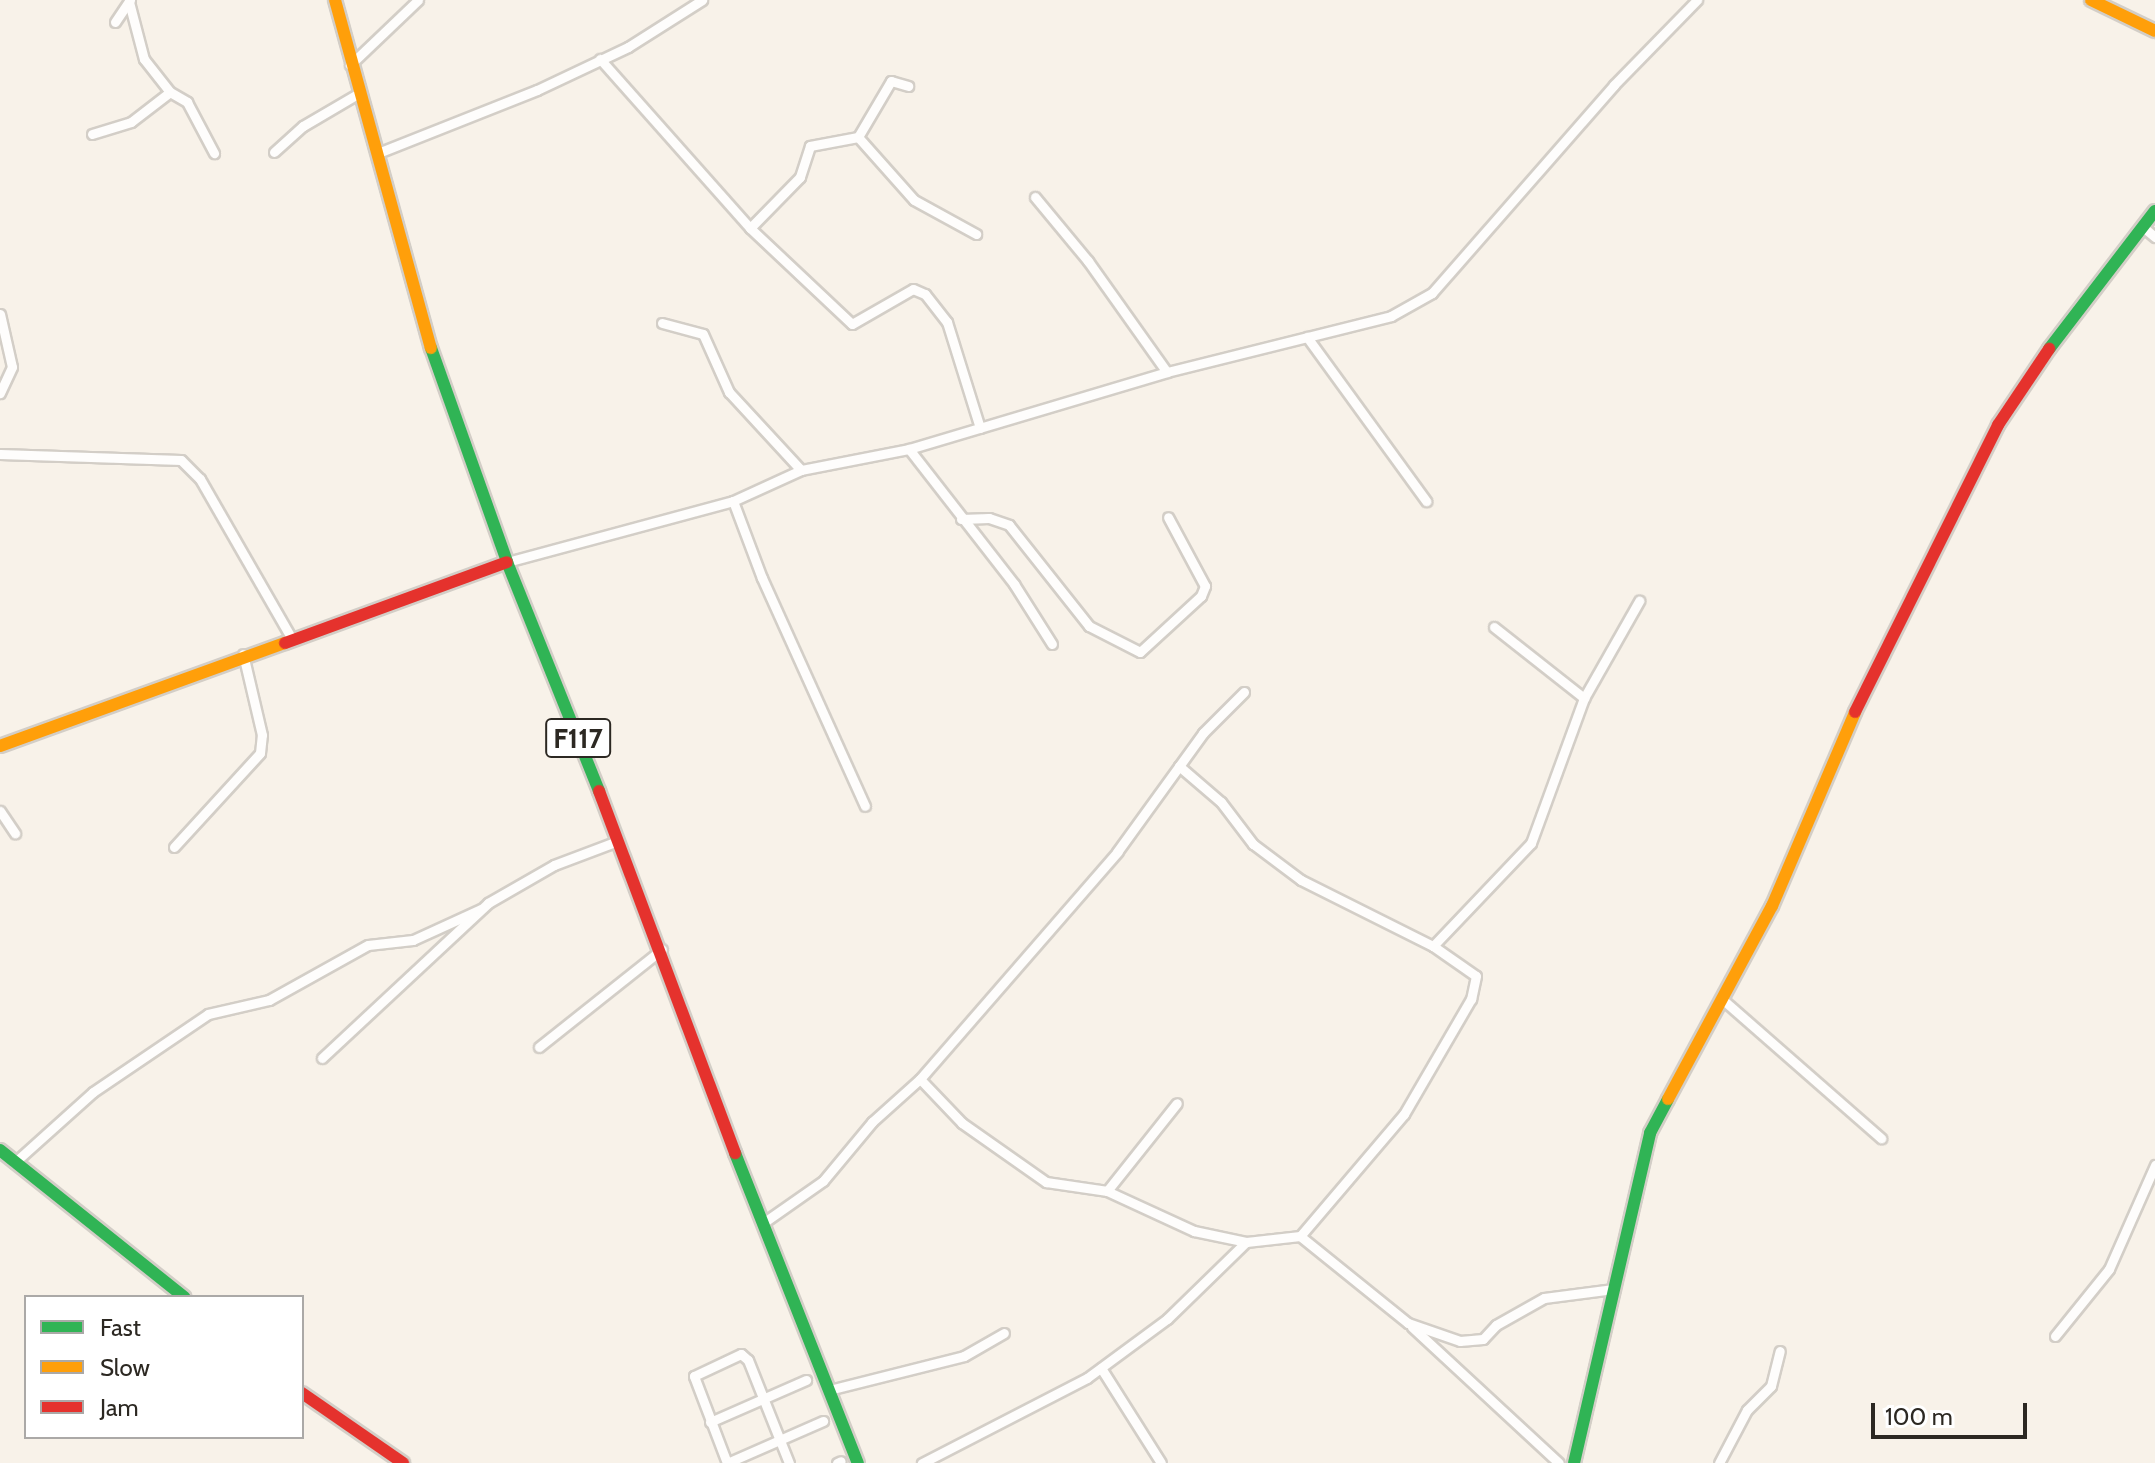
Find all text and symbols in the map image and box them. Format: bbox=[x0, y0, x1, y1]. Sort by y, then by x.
road number: F117 bbox=[544, 714, 612, 762]
legend bbox=[24, 1295, 304, 1439]
text: Fast bbox=[100, 1313, 141, 1342]
text: Slow bbox=[100, 1353, 150, 1382]
scale bar bbox=[1875, 1387, 2031, 1437]
text: Jam bbox=[100, 1393, 138, 1422]
text: 100 m bbox=[1885, 1402, 1953, 1431]

